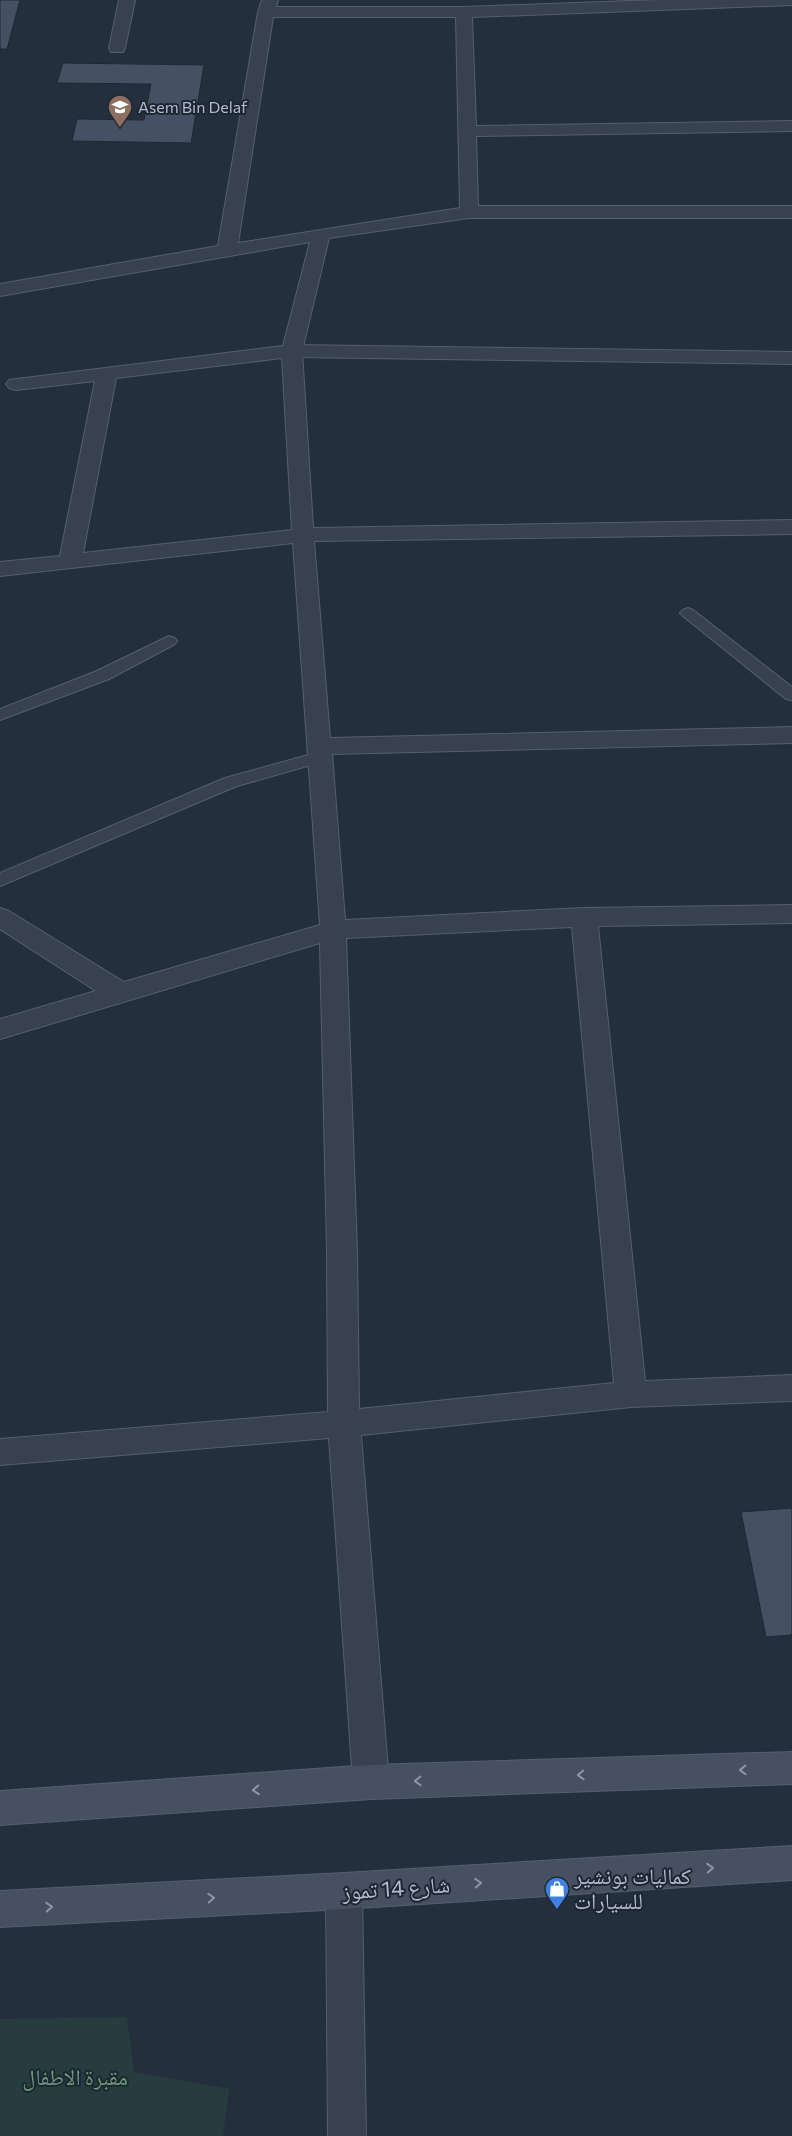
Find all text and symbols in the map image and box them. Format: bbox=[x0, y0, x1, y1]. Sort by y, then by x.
school or university icon: Asem Bin Delaf bbox=[107, 94, 133, 128]
place label: Asem Bin Delaf bbox=[138, 97, 248, 116]
one-way arrow bbox=[739, 1764, 747, 1775]
one-way arrow bbox=[577, 1770, 584, 1780]
one-way arrow bbox=[414, 1775, 422, 1786]
one-way arrow bbox=[252, 1784, 260, 1795]
place label: كماليات بونشير للسيارات bbox=[573, 1862, 691, 1914]
one-way arrow bbox=[706, 1863, 714, 1874]
street label: شارع 14 تموز bbox=[340, 1870, 451, 1906]
shop icon: كماليات بونشير للسيارات bbox=[544, 1876, 570, 1910]
one-way arrow bbox=[474, 1878, 482, 1889]
one-way arrow bbox=[207, 1893, 215, 1904]
one-way arrow bbox=[45, 1901, 53, 1912]
park label: مقبرة الاطفال bbox=[22, 2063, 128, 2091]

